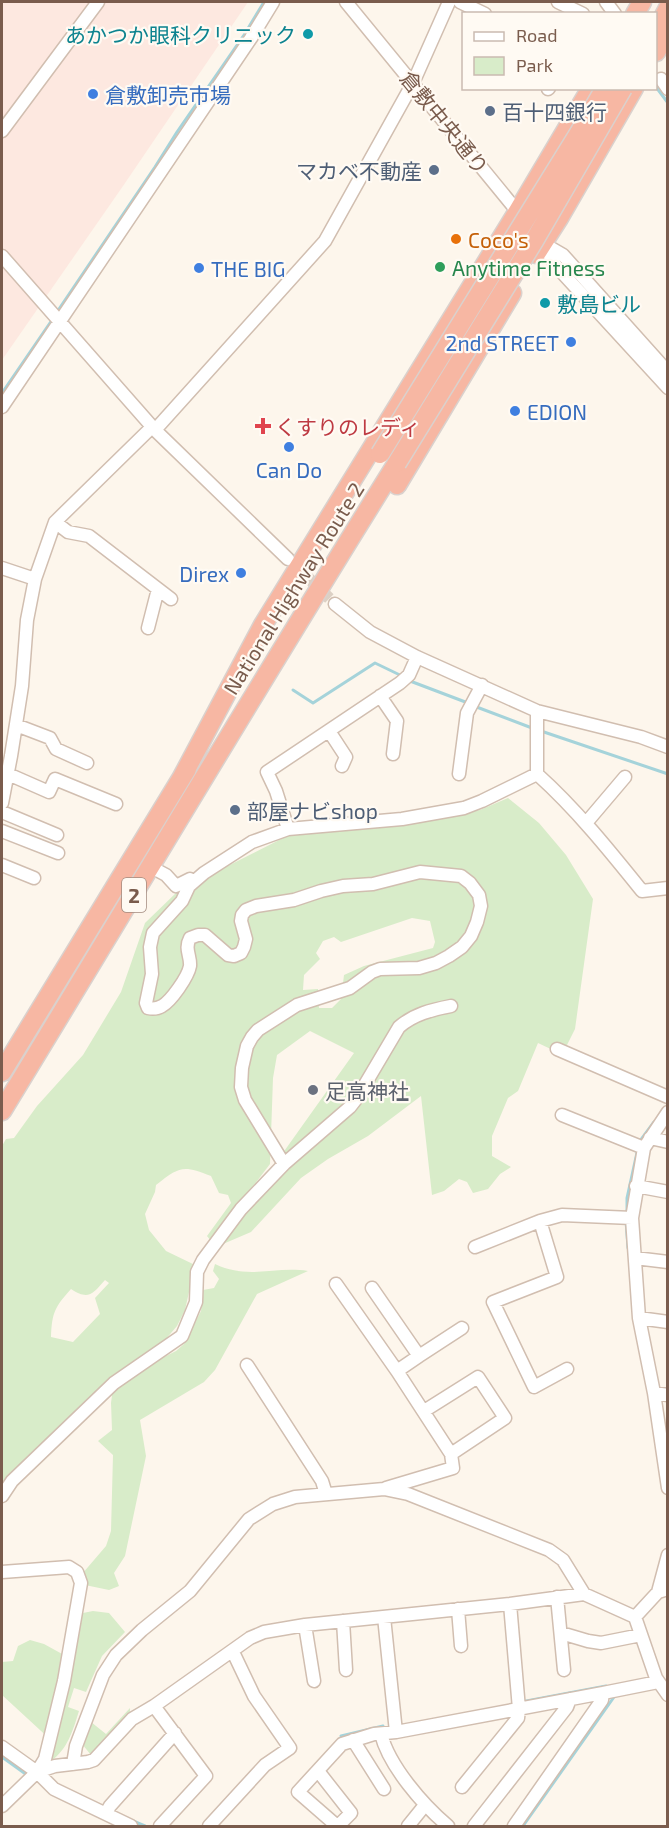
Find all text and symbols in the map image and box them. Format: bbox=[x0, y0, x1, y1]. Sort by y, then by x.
legend bbox=[462, 12, 657, 90]
place label: あかつか眼科クリニック bbox=[65, 22, 296, 47]
text: Road bbox=[516, 24, 557, 46]
marker: あかつか眼科クリニック bbox=[301, 27, 315, 41]
text: Park bbox=[516, 54, 553, 76]
street label: 倉敷中央通り bbox=[396, 65, 494, 179]
place label: 倉敷卸売市場 bbox=[105, 82, 231, 107]
marker: 倉敷卸売市場 bbox=[86, 87, 100, 101]
place label: 百十四銀行 bbox=[502, 99, 607, 124]
marker: 百十四銀行 bbox=[483, 104, 497, 118]
place label: マカベ不動産 bbox=[296, 158, 422, 183]
marker: マカベ不動産 bbox=[427, 163, 441, 177]
place label: Coco's bbox=[468, 227, 529, 252]
marker: Coco's bbox=[449, 232, 463, 246]
place label: Anytime Fitness bbox=[452, 255, 605, 280]
place label: THE BIG bbox=[211, 256, 285, 281]
marker: Anytime Fitness bbox=[433, 260, 447, 274]
marker: THE BIG bbox=[192, 261, 206, 275]
place label: 敷島ビル bbox=[557, 291, 641, 316]
marker: 敷島ビル bbox=[538, 296, 552, 310]
place label: 2nd STREET bbox=[446, 330, 559, 355]
marker: 2nd STREET bbox=[564, 335, 578, 349]
place label: EDION bbox=[527, 399, 587, 424]
marker: EDION bbox=[508, 404, 522, 418]
place label: くすりのレディ bbox=[275, 414, 421, 439]
marker: くすりのレディ bbox=[256, 419, 270, 433]
marker: Can Do bbox=[282, 440, 296, 454]
place label: Can Do bbox=[256, 457, 322, 482]
street label: National Highway Route 2 bbox=[217, 477, 369, 699]
place label: Direx bbox=[179, 561, 229, 586]
marker: Direx bbox=[234, 566, 248, 580]
place label: 部屋ナビshop bbox=[247, 798, 378, 823]
marker: 部屋ナビshop bbox=[228, 803, 242, 817]
road number: 2 bbox=[122, 878, 146, 912]
place label: 足高神社 bbox=[325, 1078, 409, 1103]
marker: 足高神社 bbox=[306, 1083, 320, 1097]

